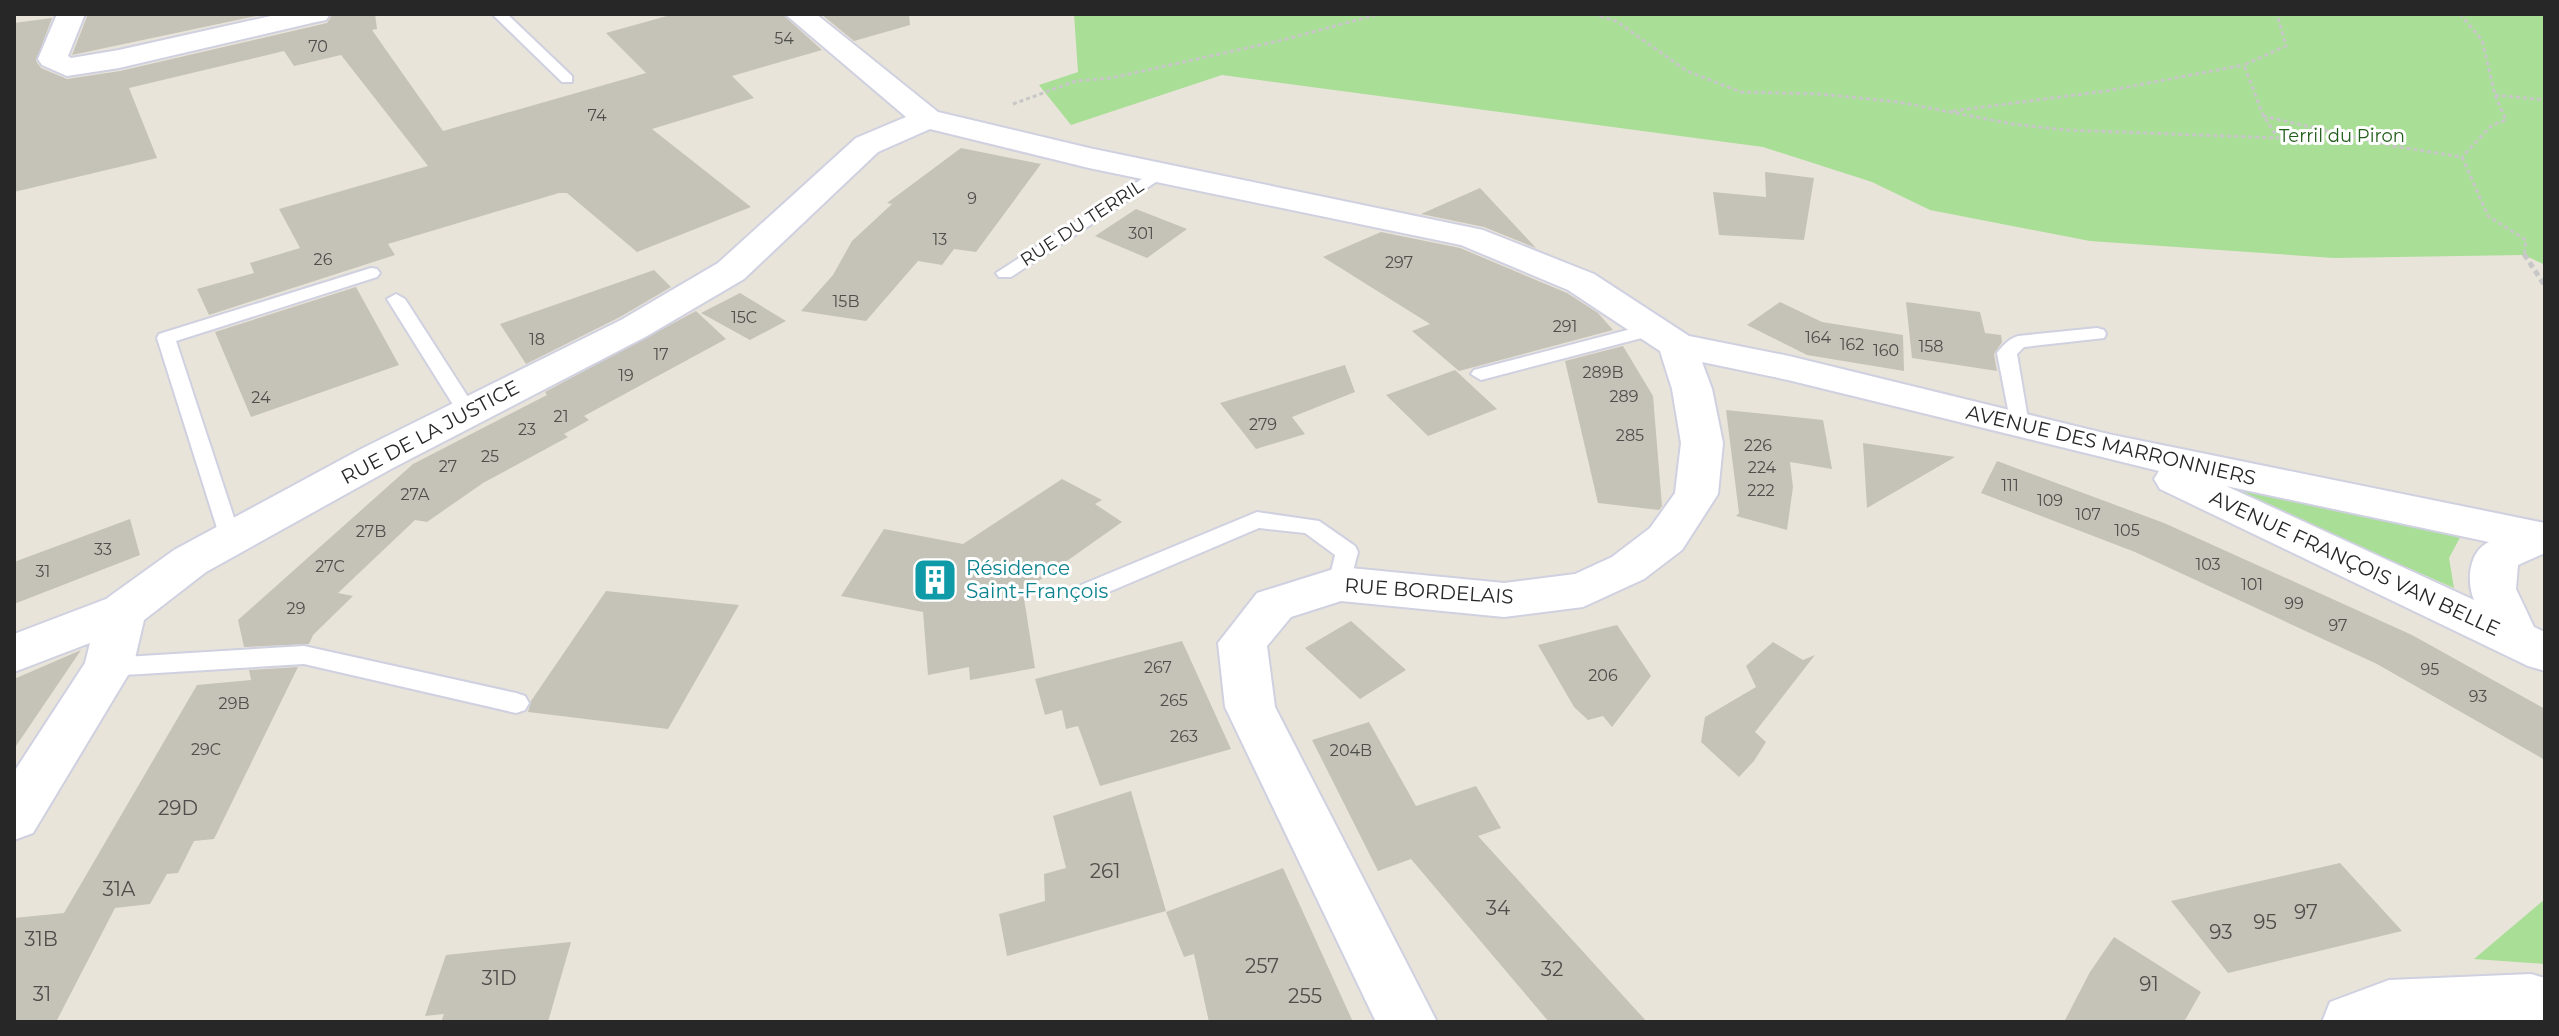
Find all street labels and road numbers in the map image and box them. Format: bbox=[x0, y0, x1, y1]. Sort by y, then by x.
street label: RUE DU TERRIL bbox=[1016, 175, 1148, 271]
street label: RUE DE LA JUSTICE bbox=[337, 375, 523, 489]
street label: AVENUE DES MARRONNIERS bbox=[1964, 400, 2258, 490]
street label: AVENUE FRANÇOIS VAN BELLE bbox=[2206, 485, 2504, 641]
street label: RUE BORDELAIS bbox=[1344, 573, 1514, 609]

